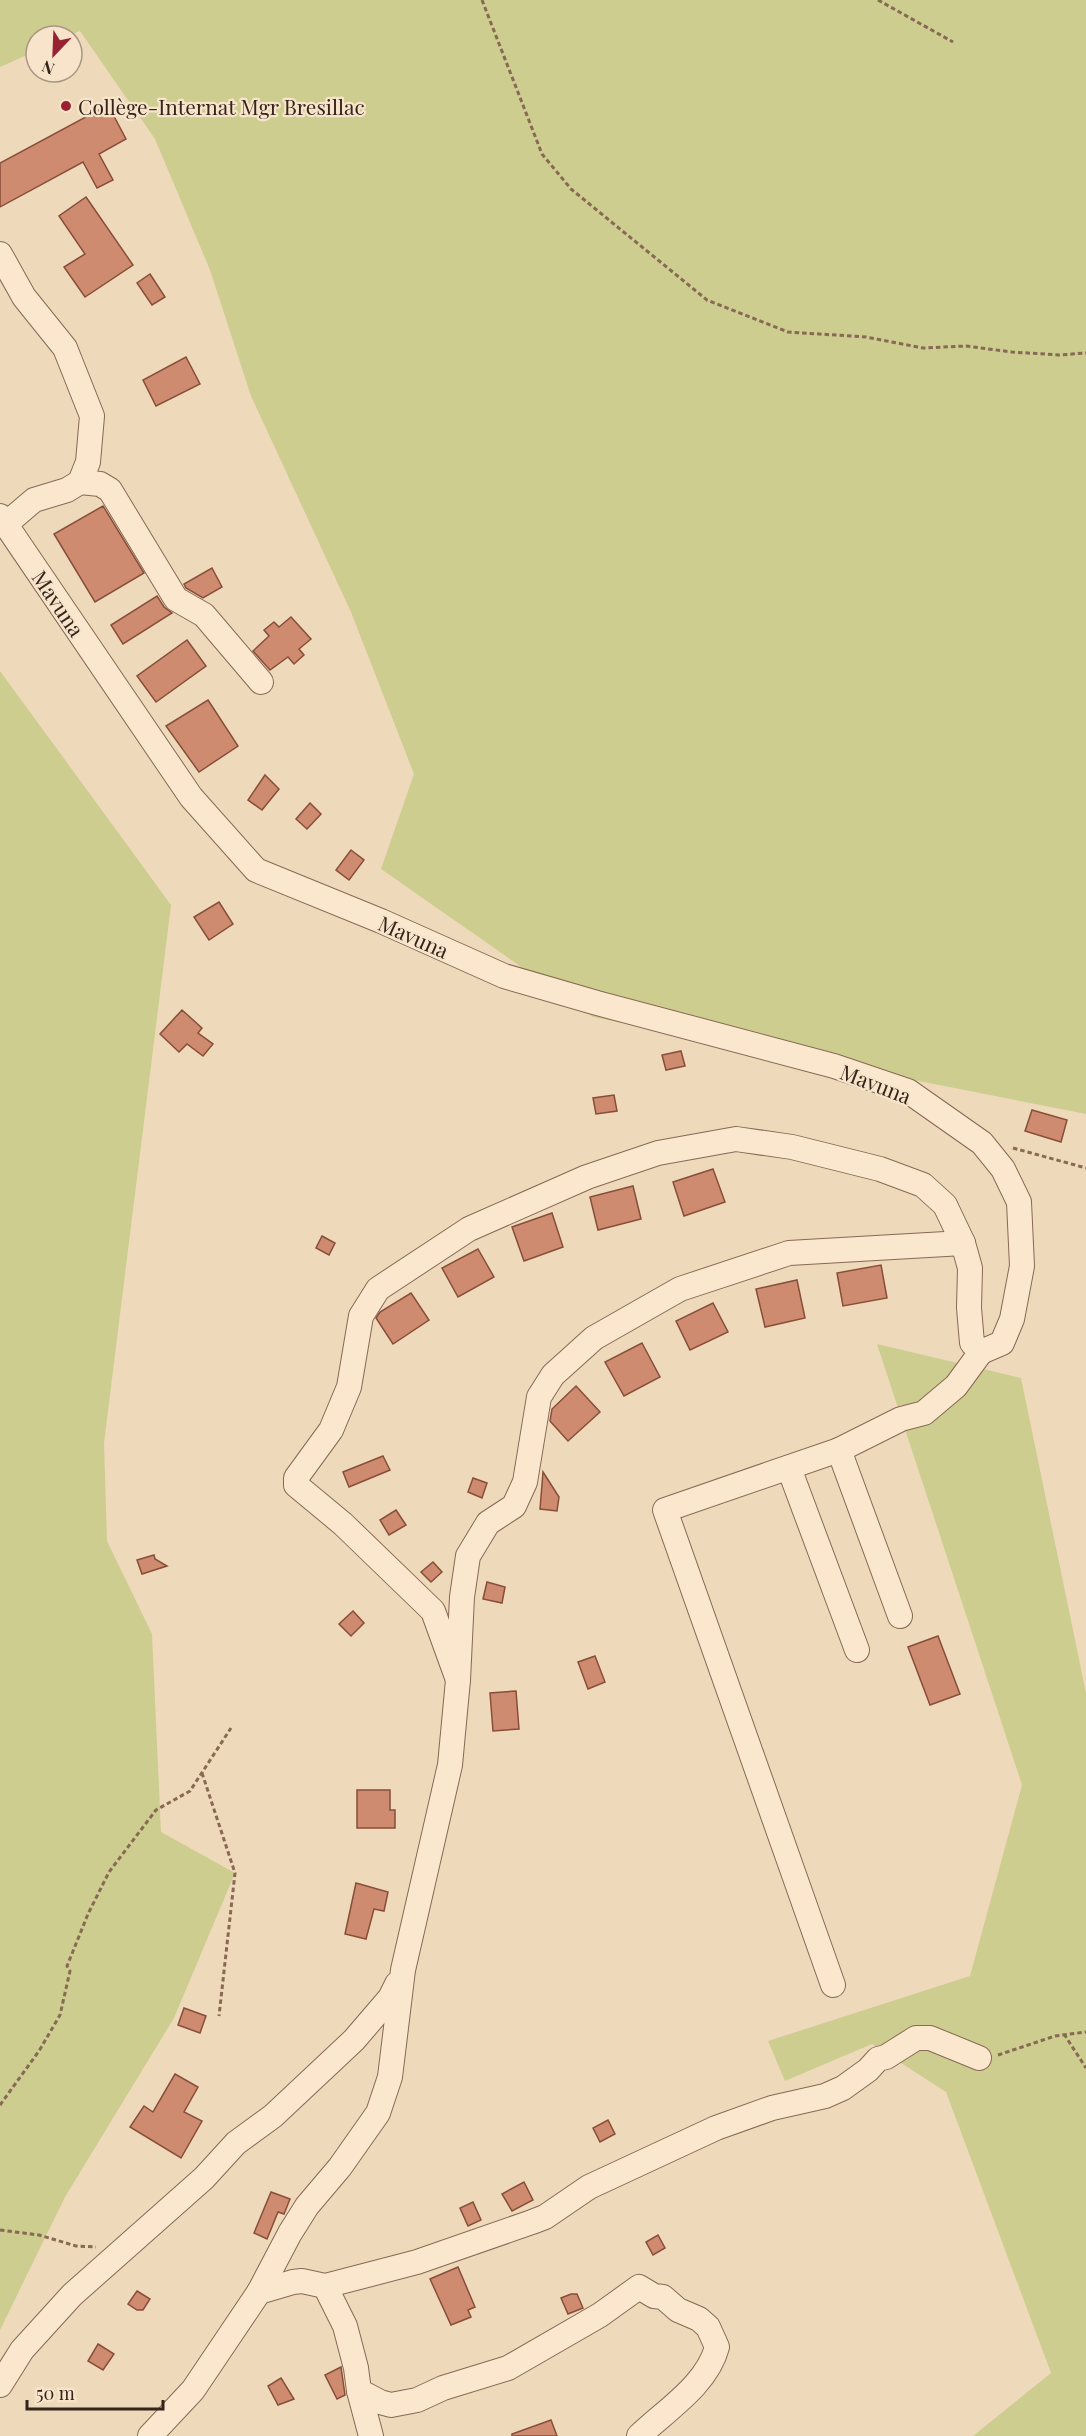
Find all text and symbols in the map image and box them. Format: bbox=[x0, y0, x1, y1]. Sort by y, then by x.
north arrow bbox=[24, 24, 84, 84]
text: N bbox=[38, 56, 57, 80]
place label: Collège-Internat Mgr Bresillac bbox=[78, 92, 365, 120]
marker: Collège-Internat Mgr Bresillac bbox=[59, 99, 73, 113]
street label: Mavuna bbox=[27, 564, 92, 642]
street label: Mavuna bbox=[374, 908, 454, 964]
street label: Mavuna bbox=[836, 1057, 916, 1110]
scale bar bbox=[27, 2373, 164, 2411]
text: 50 m bbox=[36, 2381, 75, 2405]

